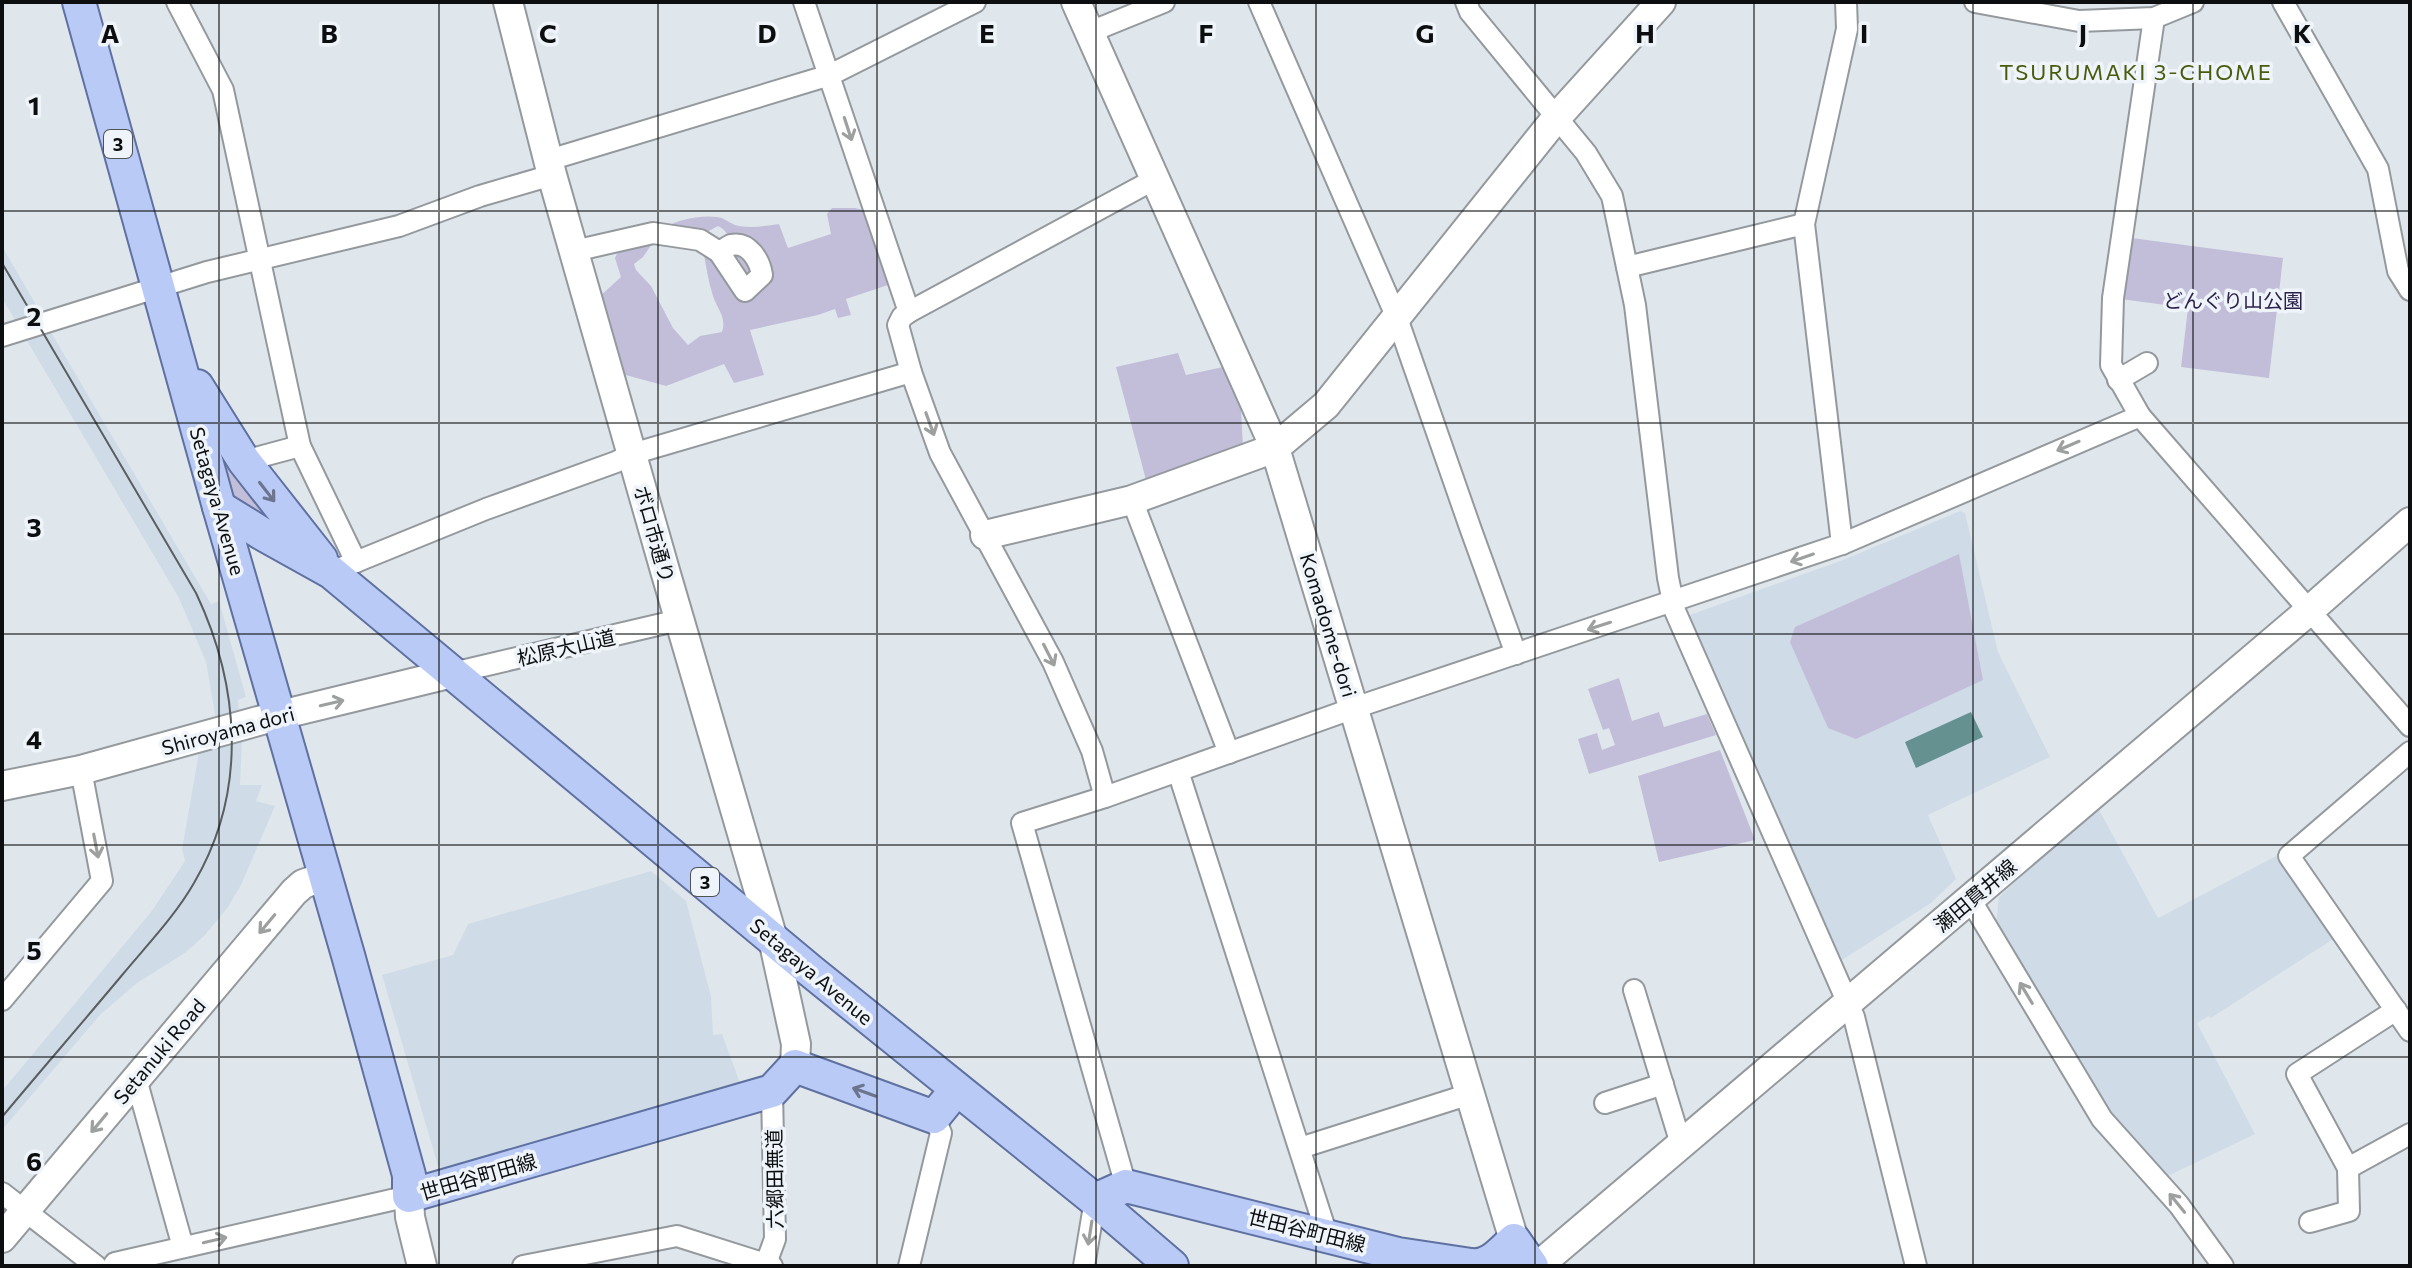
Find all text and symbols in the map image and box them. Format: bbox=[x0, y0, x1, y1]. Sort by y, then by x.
text: A bbox=[101, 17, 120, 48]
text: B bbox=[320, 17, 338, 48]
text: C bbox=[539, 17, 557, 48]
text: D bbox=[757, 17, 777, 48]
text: E bbox=[979, 17, 995, 48]
text: F bbox=[1198, 17, 1214, 48]
text: G bbox=[1416, 17, 1434, 48]
text: H bbox=[1635, 17, 1655, 48]
text: I bbox=[1860, 17, 1868, 48]
text: J bbox=[2079, 17, 2087, 48]
text: K bbox=[2293, 17, 2311, 48]
district label: TSURUMAKI 3-CHOME bbox=[1999, 58, 2273, 85]
text: 1 bbox=[28, 89, 40, 120]
one-way arrow bbox=[841, 116, 856, 141]
road number: 3 bbox=[104, 130, 132, 158]
park label: どんぐり山公園 bbox=[2163, 288, 2303, 312]
text: 2 bbox=[27, 300, 41, 331]
one-way arrow bbox=[924, 411, 938, 436]
street label: Setagaya Avenue bbox=[185, 424, 251, 578]
one-way arrow bbox=[2056, 440, 2081, 455]
one-way arrow bbox=[258, 480, 275, 502]
street label: ボロ市通り bbox=[630, 483, 680, 585]
text: 3 bbox=[26, 511, 42, 542]
street label: Komadome-dori bbox=[1296, 550, 1362, 700]
one-way arrow bbox=[1790, 551, 1815, 566]
one-way arrow bbox=[1586, 620, 1611, 635]
street label: 松原大山道 bbox=[515, 624, 617, 670]
one-way arrow bbox=[1042, 642, 1058, 666]
one-way arrow bbox=[319, 695, 345, 710]
street label: Shiroyama dori bbox=[159, 701, 297, 759]
text: 4 bbox=[26, 723, 42, 754]
one-way arrow bbox=[89, 833, 104, 859]
street label: 瀬田貫井線 bbox=[1929, 854, 2021, 936]
road number: 3 bbox=[691, 868, 719, 896]
one-way arrow bbox=[258, 913, 276, 934]
street label: Setagaya Avenue bbox=[746, 913, 878, 1029]
text: 5 bbox=[26, 934, 42, 965]
one-way arrow bbox=[2018, 982, 2034, 1005]
street label: Setanuki Road bbox=[108, 994, 210, 1108]
one-way arrow bbox=[852, 1083, 877, 1098]
one-way arrow bbox=[90, 1112, 108, 1132]
street label: 六郷田無道 bbox=[761, 1129, 787, 1229]
text: 6 bbox=[26, 1145, 42, 1176]
street label: 世田谷町田線 bbox=[417, 1148, 539, 1204]
one-way arrow bbox=[2168, 1193, 2186, 1214]
street label: 世田谷町田線 bbox=[1246, 1204, 1368, 1256]
one-way arrow bbox=[1082, 1220, 1097, 1245]
one-way arrow bbox=[202, 1232, 227, 1247]

